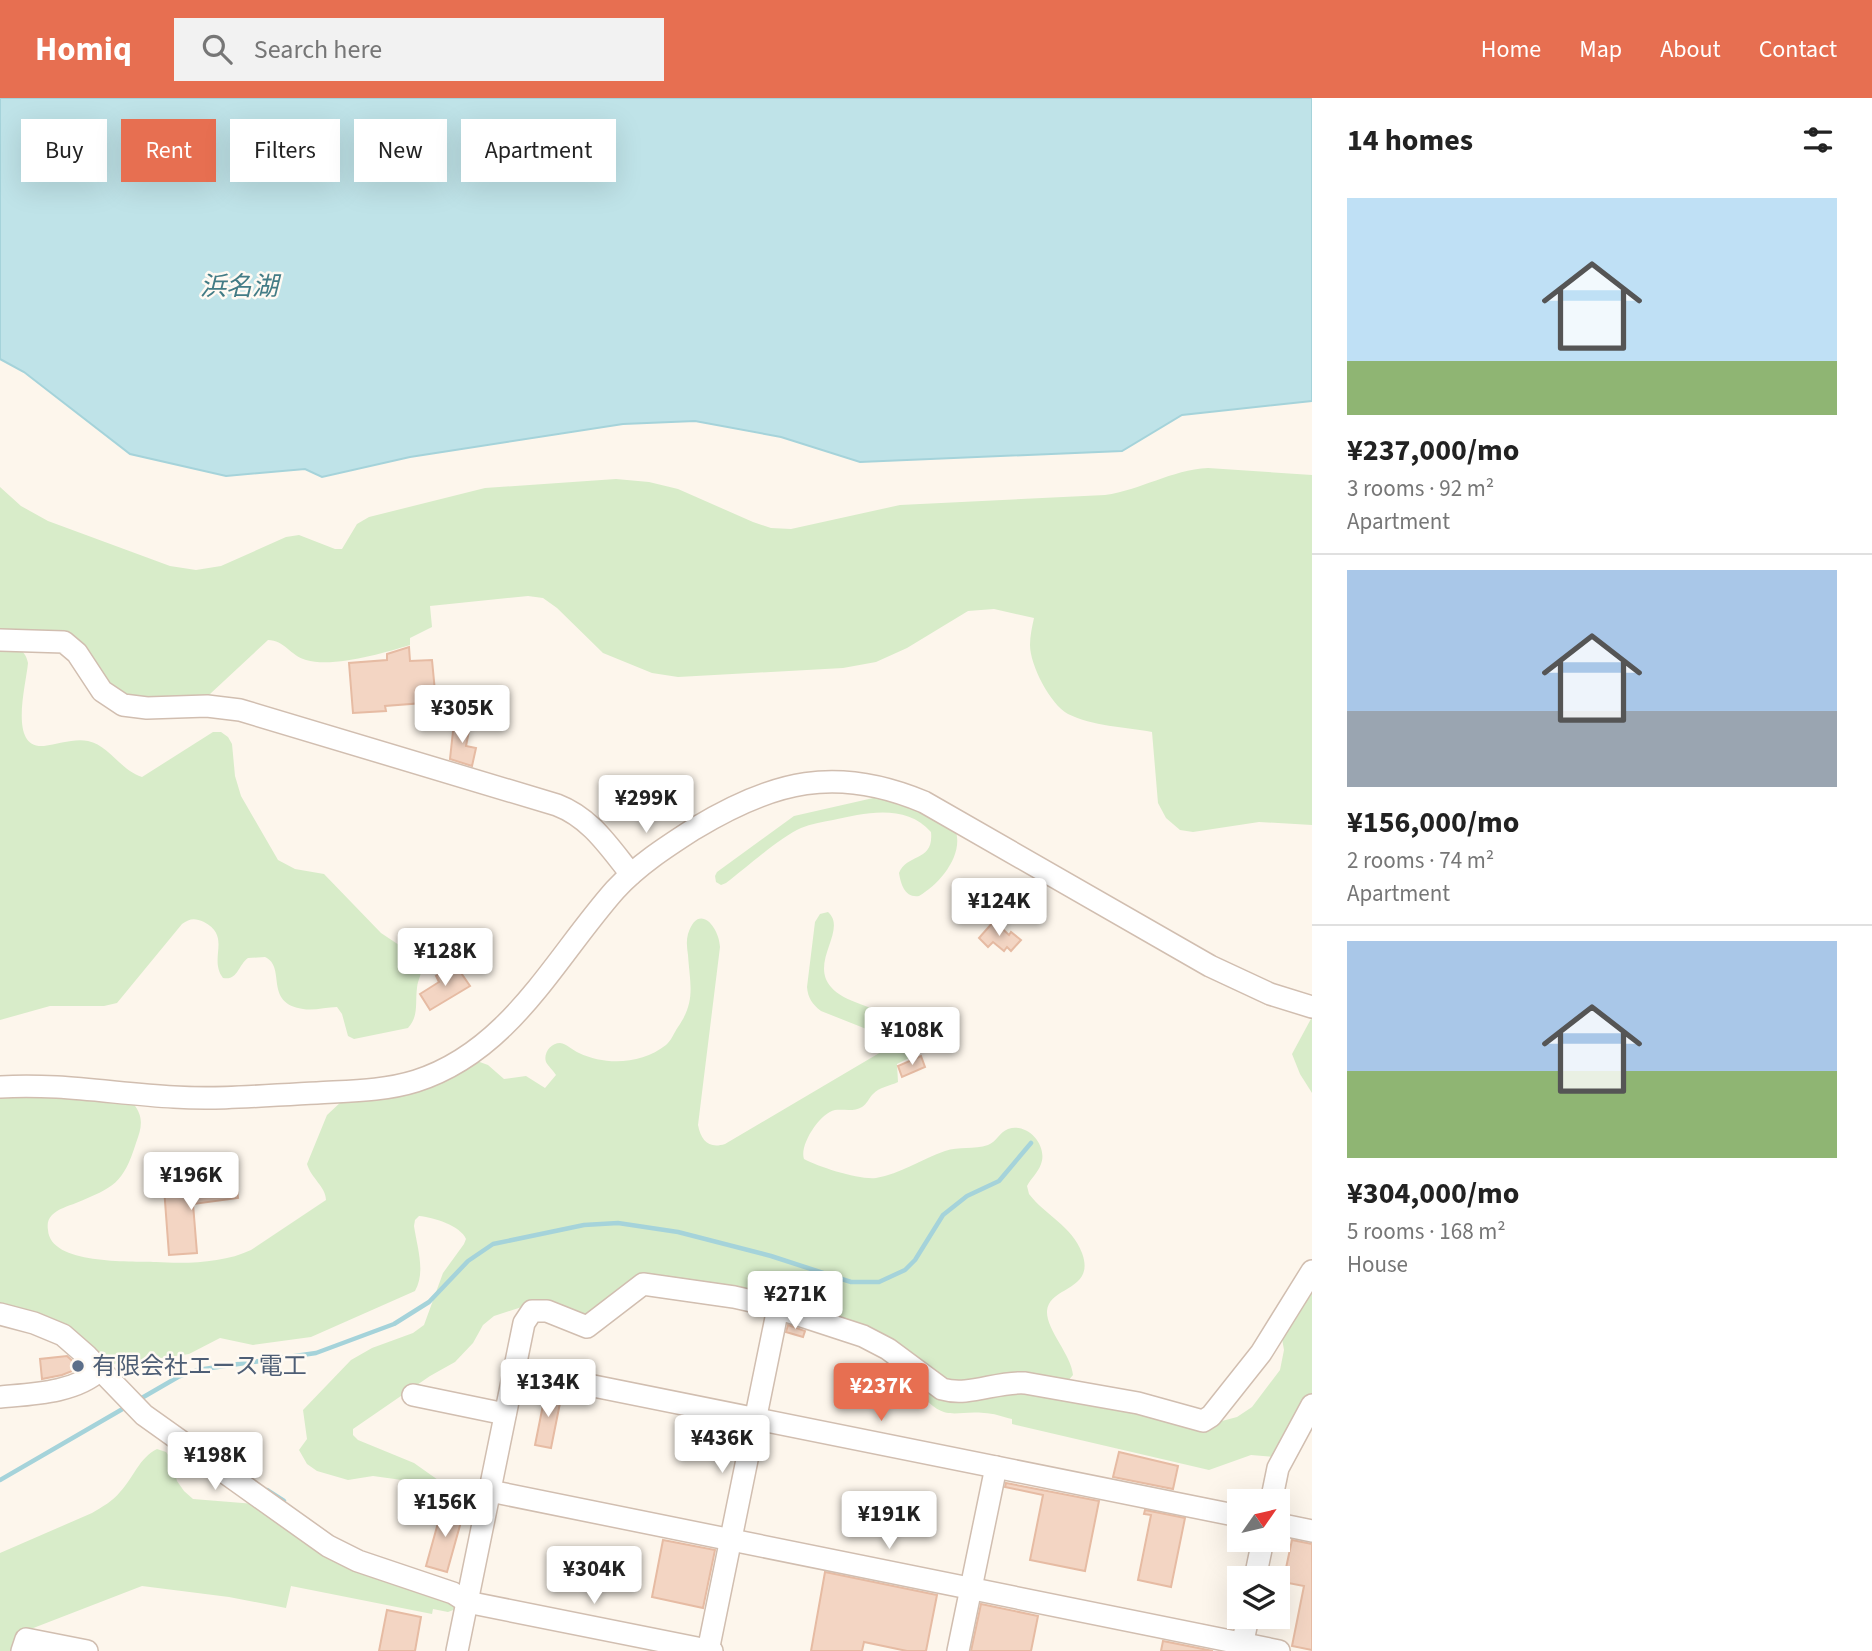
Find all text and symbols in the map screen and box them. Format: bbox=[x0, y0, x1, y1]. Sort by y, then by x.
search box bbox=[174, 18, 664, 81]
text: Homiq bbox=[35, 26, 132, 73]
icon: search bbox=[198, 30, 236, 68]
text: Search here bbox=[254, 31, 382, 68]
text: Home bbox=[1481, 32, 1541, 67]
text: Map bbox=[1579, 32, 1622, 67]
text: About bbox=[1660, 32, 1721, 67]
text: Contact bbox=[1759, 32, 1837, 67]
chip: Buy bbox=[21, 119, 107, 182]
chip: Rent bbox=[121, 119, 216, 182]
chip: Filters bbox=[230, 119, 340, 182]
chip: New bbox=[354, 119, 447, 182]
chip: Apartment bbox=[461, 119, 616, 182]
text: 14 homes bbox=[1347, 119, 1473, 162]
icon: filters bbox=[1799, 121, 1837, 159]
icon: home bbox=[1529, 243, 1655, 369]
water label: 浜名湖 bbox=[200, 268, 282, 305]
text: ¥237,000/mo bbox=[1347, 429, 1519, 472]
text: 3 rooms · 92 m² bbox=[1347, 472, 1494, 505]
text: Apartment bbox=[1347, 505, 1450, 538]
icon: home bbox=[1529, 615, 1655, 741]
pin: ¥305K bbox=[413, 686, 511, 745]
text: ¥305K bbox=[431, 691, 493, 724]
pin: ¥299K bbox=[597, 776, 695, 835]
text: ¥299K bbox=[615, 781, 677, 814]
text: ¥156,000/mo bbox=[1347, 801, 1519, 844]
text: 2 rooms · 74 m² bbox=[1347, 844, 1494, 877]
text: Apartment bbox=[1347, 877, 1450, 910]
pin: ¥124K bbox=[950, 878, 1048, 938]
text: ¥124K bbox=[968, 884, 1030, 917]
pin: ¥128K bbox=[396, 928, 494, 988]
text: ¥128K bbox=[414, 934, 476, 967]
icon: home bbox=[1529, 986, 1655, 1112]
pin: ¥108K bbox=[863, 1007, 961, 1067]
text: ¥108K bbox=[881, 1013, 943, 1046]
pin: ¥196K bbox=[142, 1152, 240, 1212]
text: ¥196K bbox=[160, 1158, 222, 1191]
text: ¥304,000/mo bbox=[1347, 1172, 1519, 1215]
text: 5 rooms · 168 m² bbox=[1347, 1215, 1506, 1248]
text: House bbox=[1347, 1248, 1408, 1281]
pin: ¥271K bbox=[746, 1272, 844, 1331]
text: ¥271K bbox=[764, 1277, 826, 1310]
place label: 有限会社エース電工 bbox=[92, 1349, 307, 1384]
marker: 有限会社エース電工 bbox=[70, 1358, 86, 1374]
pin: ¥134K bbox=[499, 1360, 597, 1419]
pin: ¥237K bbox=[832, 1364, 930, 1423]
text: ¥134K bbox=[517, 1365, 579, 1398]
text: ¥237K bbox=[850, 1369, 912, 1402]
pin: ¥436K bbox=[673, 1416, 771, 1475]
text: ¥436K bbox=[691, 1421, 753, 1454]
pin: ¥198K bbox=[166, 1432, 264, 1492]
text: ¥198K bbox=[184, 1438, 246, 1471]
pin: ¥156K bbox=[396, 1480, 494, 1539]
text: ¥156K bbox=[414, 1485, 476, 1518]
north arrow bbox=[1227, 1489, 1290, 1552]
map controls bbox=[1227, 1489, 1290, 1629]
pin: ¥191K bbox=[840, 1492, 938, 1551]
text: ¥191K bbox=[858, 1497, 920, 1530]
pin: ¥304K bbox=[545, 1546, 643, 1606]
text: ¥304K bbox=[563, 1552, 625, 1585]
button: layers bbox=[1227, 1566, 1290, 1629]

